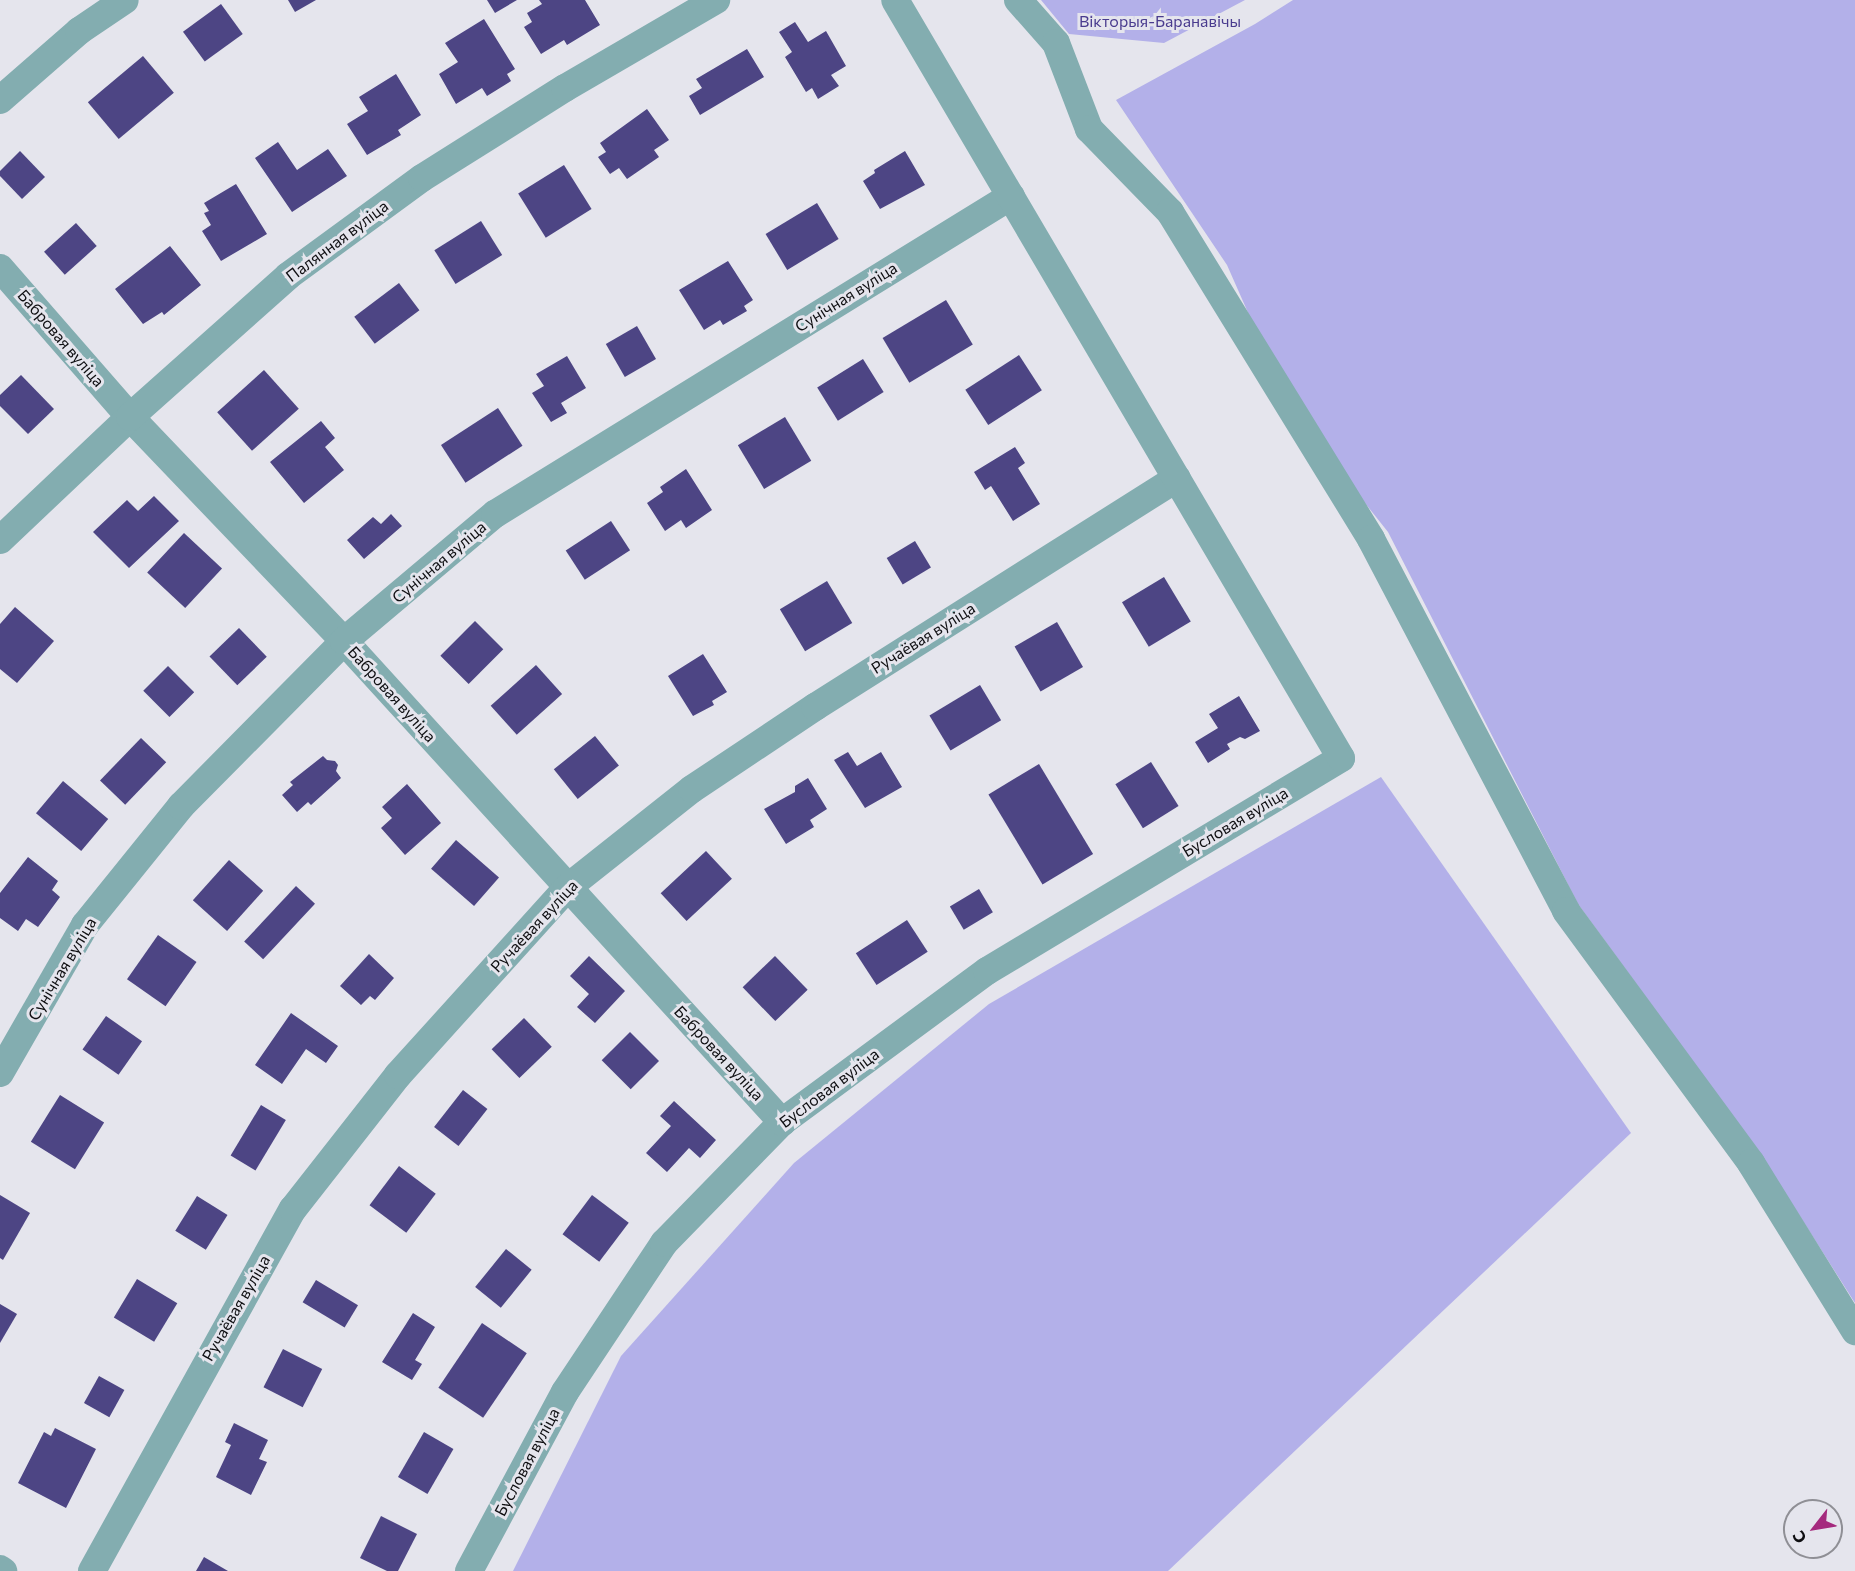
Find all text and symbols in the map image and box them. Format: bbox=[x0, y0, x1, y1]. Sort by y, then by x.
park label: Вікторыя-Баранавічы bbox=[1079, 11, 1241, 31]
street label: Палянная вуліца bbox=[282, 196, 392, 286]
street label: Сунічная вуліца bbox=[791, 258, 901, 336]
street label: Бабровая вуліца bbox=[14, 286, 108, 390]
street label: Сунічная вуліца bbox=[388, 517, 490, 607]
street label: Ручаёвая вуліца bbox=[867, 598, 979, 678]
street label: Бабровая вуліца bbox=[344, 642, 440, 746]
street label: Бусловая вуліца bbox=[1179, 783, 1291, 861]
street label: Ручаёвая вуліца bbox=[486, 876, 582, 976]
street label: Сунічная вуліца bbox=[24, 914, 100, 1024]
street label: Бабровая вуліца bbox=[670, 1002, 768, 1104]
street label: Бусловая вуліца bbox=[775, 1044, 883, 1132]
street label: Ручаёвая вуліца bbox=[198, 1252, 274, 1364]
street label: Бусловая вуліца bbox=[490, 1405, 564, 1519]
north arrow bbox=[1783, 1499, 1843, 1559]
text: С bbox=[1788, 1528, 1810, 1547]

